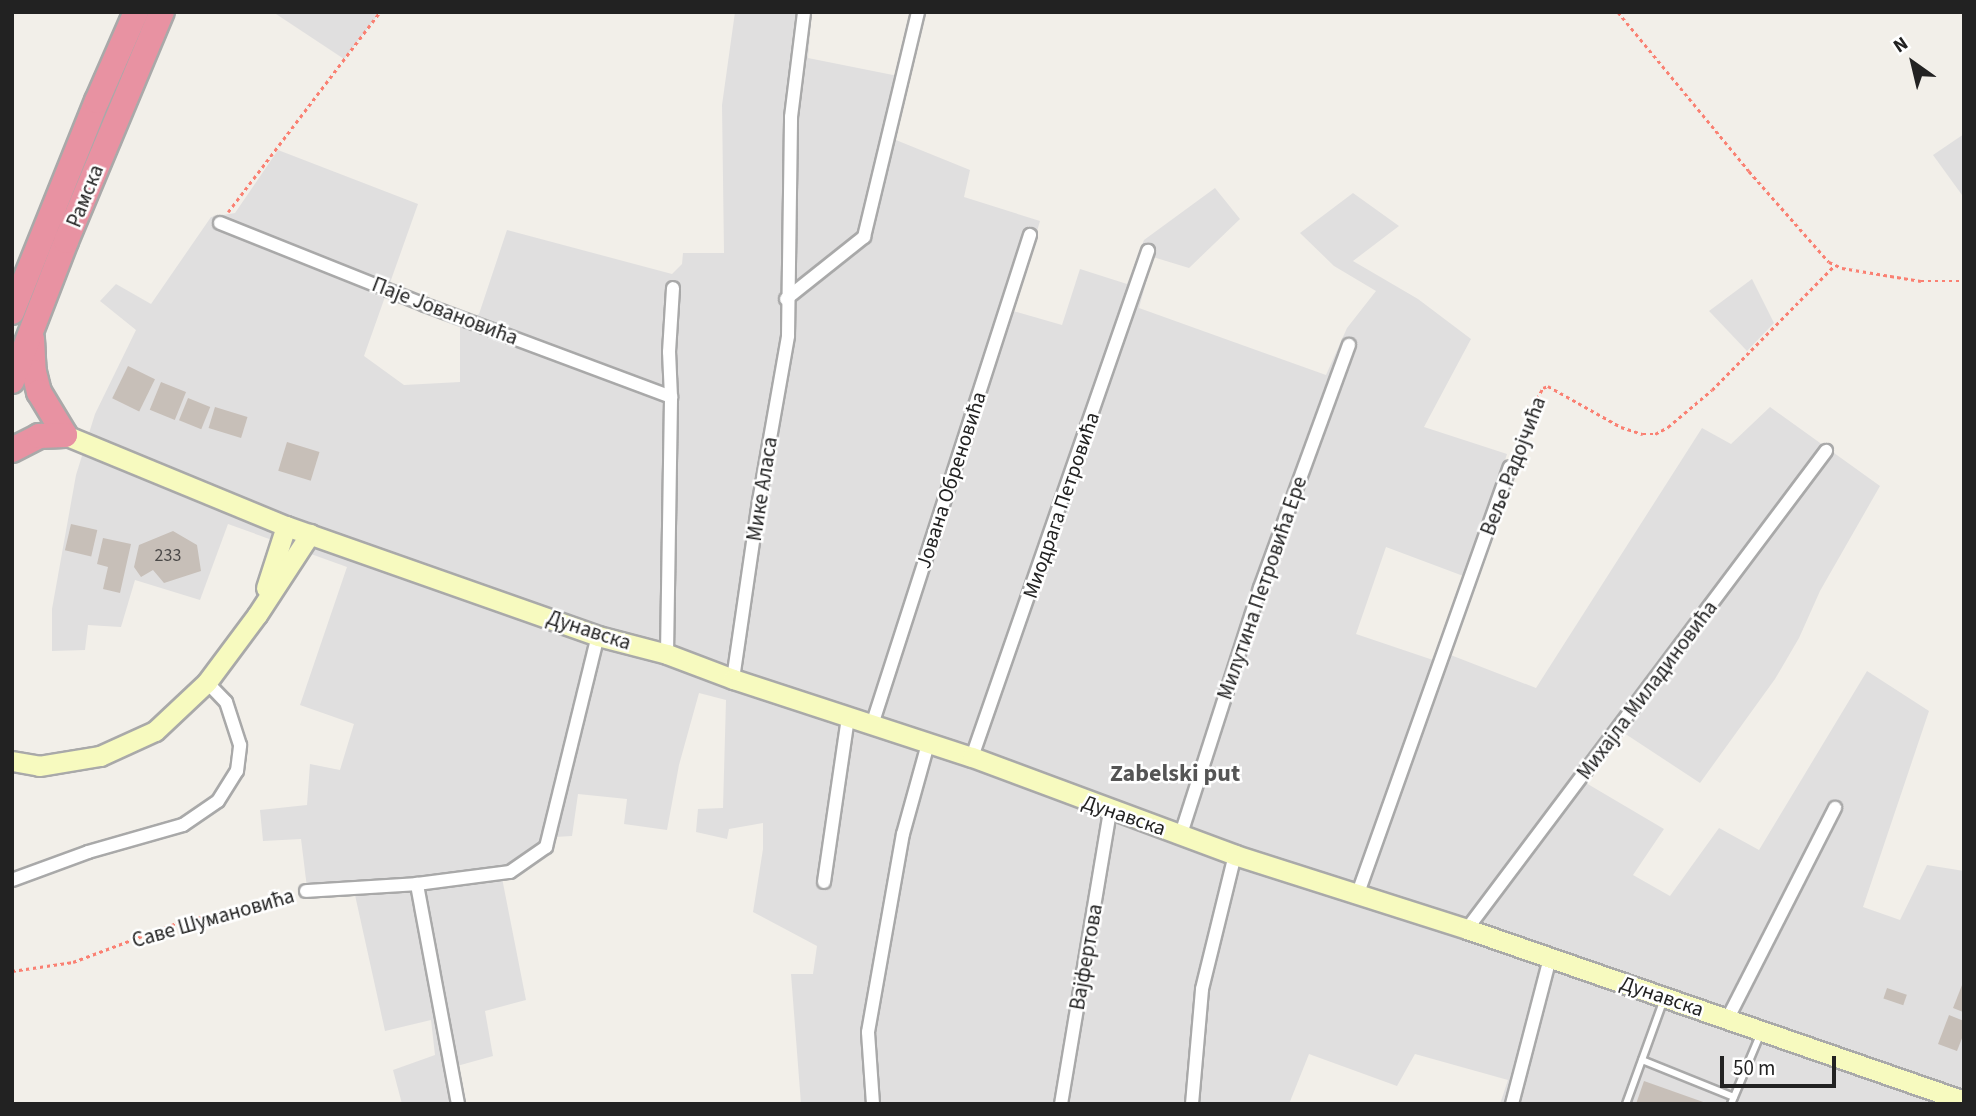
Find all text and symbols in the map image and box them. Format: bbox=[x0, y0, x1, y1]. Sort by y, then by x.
north arrow bbox=[1878, 28, 1948, 98]
text: N bbox=[1888, 30, 1914, 60]
street label: Рамска bbox=[61, 161, 109, 231]
street label: Паје Јовановића bbox=[368, 272, 522, 350]
street label: Јована Обреновића bbox=[911, 388, 991, 572]
street label: Веље Радојчића bbox=[1475, 393, 1551, 539]
street label: Миодрага Петровића bbox=[1017, 409, 1105, 601]
street label: Мике Аласа bbox=[741, 435, 783, 543]
street label: Милутина Петровића Ере bbox=[1212, 473, 1312, 703]
house number: 233 bbox=[155, 545, 181, 567]
street label: Михајла Миладиновића bbox=[1571, 596, 1723, 784]
street label: Дунавска bbox=[544, 605, 634, 655]
district label: Zabelski put bbox=[1110, 760, 1240, 788]
street label: Дунавска bbox=[1079, 789, 1169, 841]
street label: Саве Шумановића bbox=[129, 883, 297, 953]
street label: Вајфертова bbox=[1064, 902, 1108, 1012]
street label: Дунавска bbox=[1617, 970, 1707, 1022]
scale bar bbox=[1724, 1042, 1840, 1086]
text: 50 m bbox=[1733, 1053, 1775, 1083]

